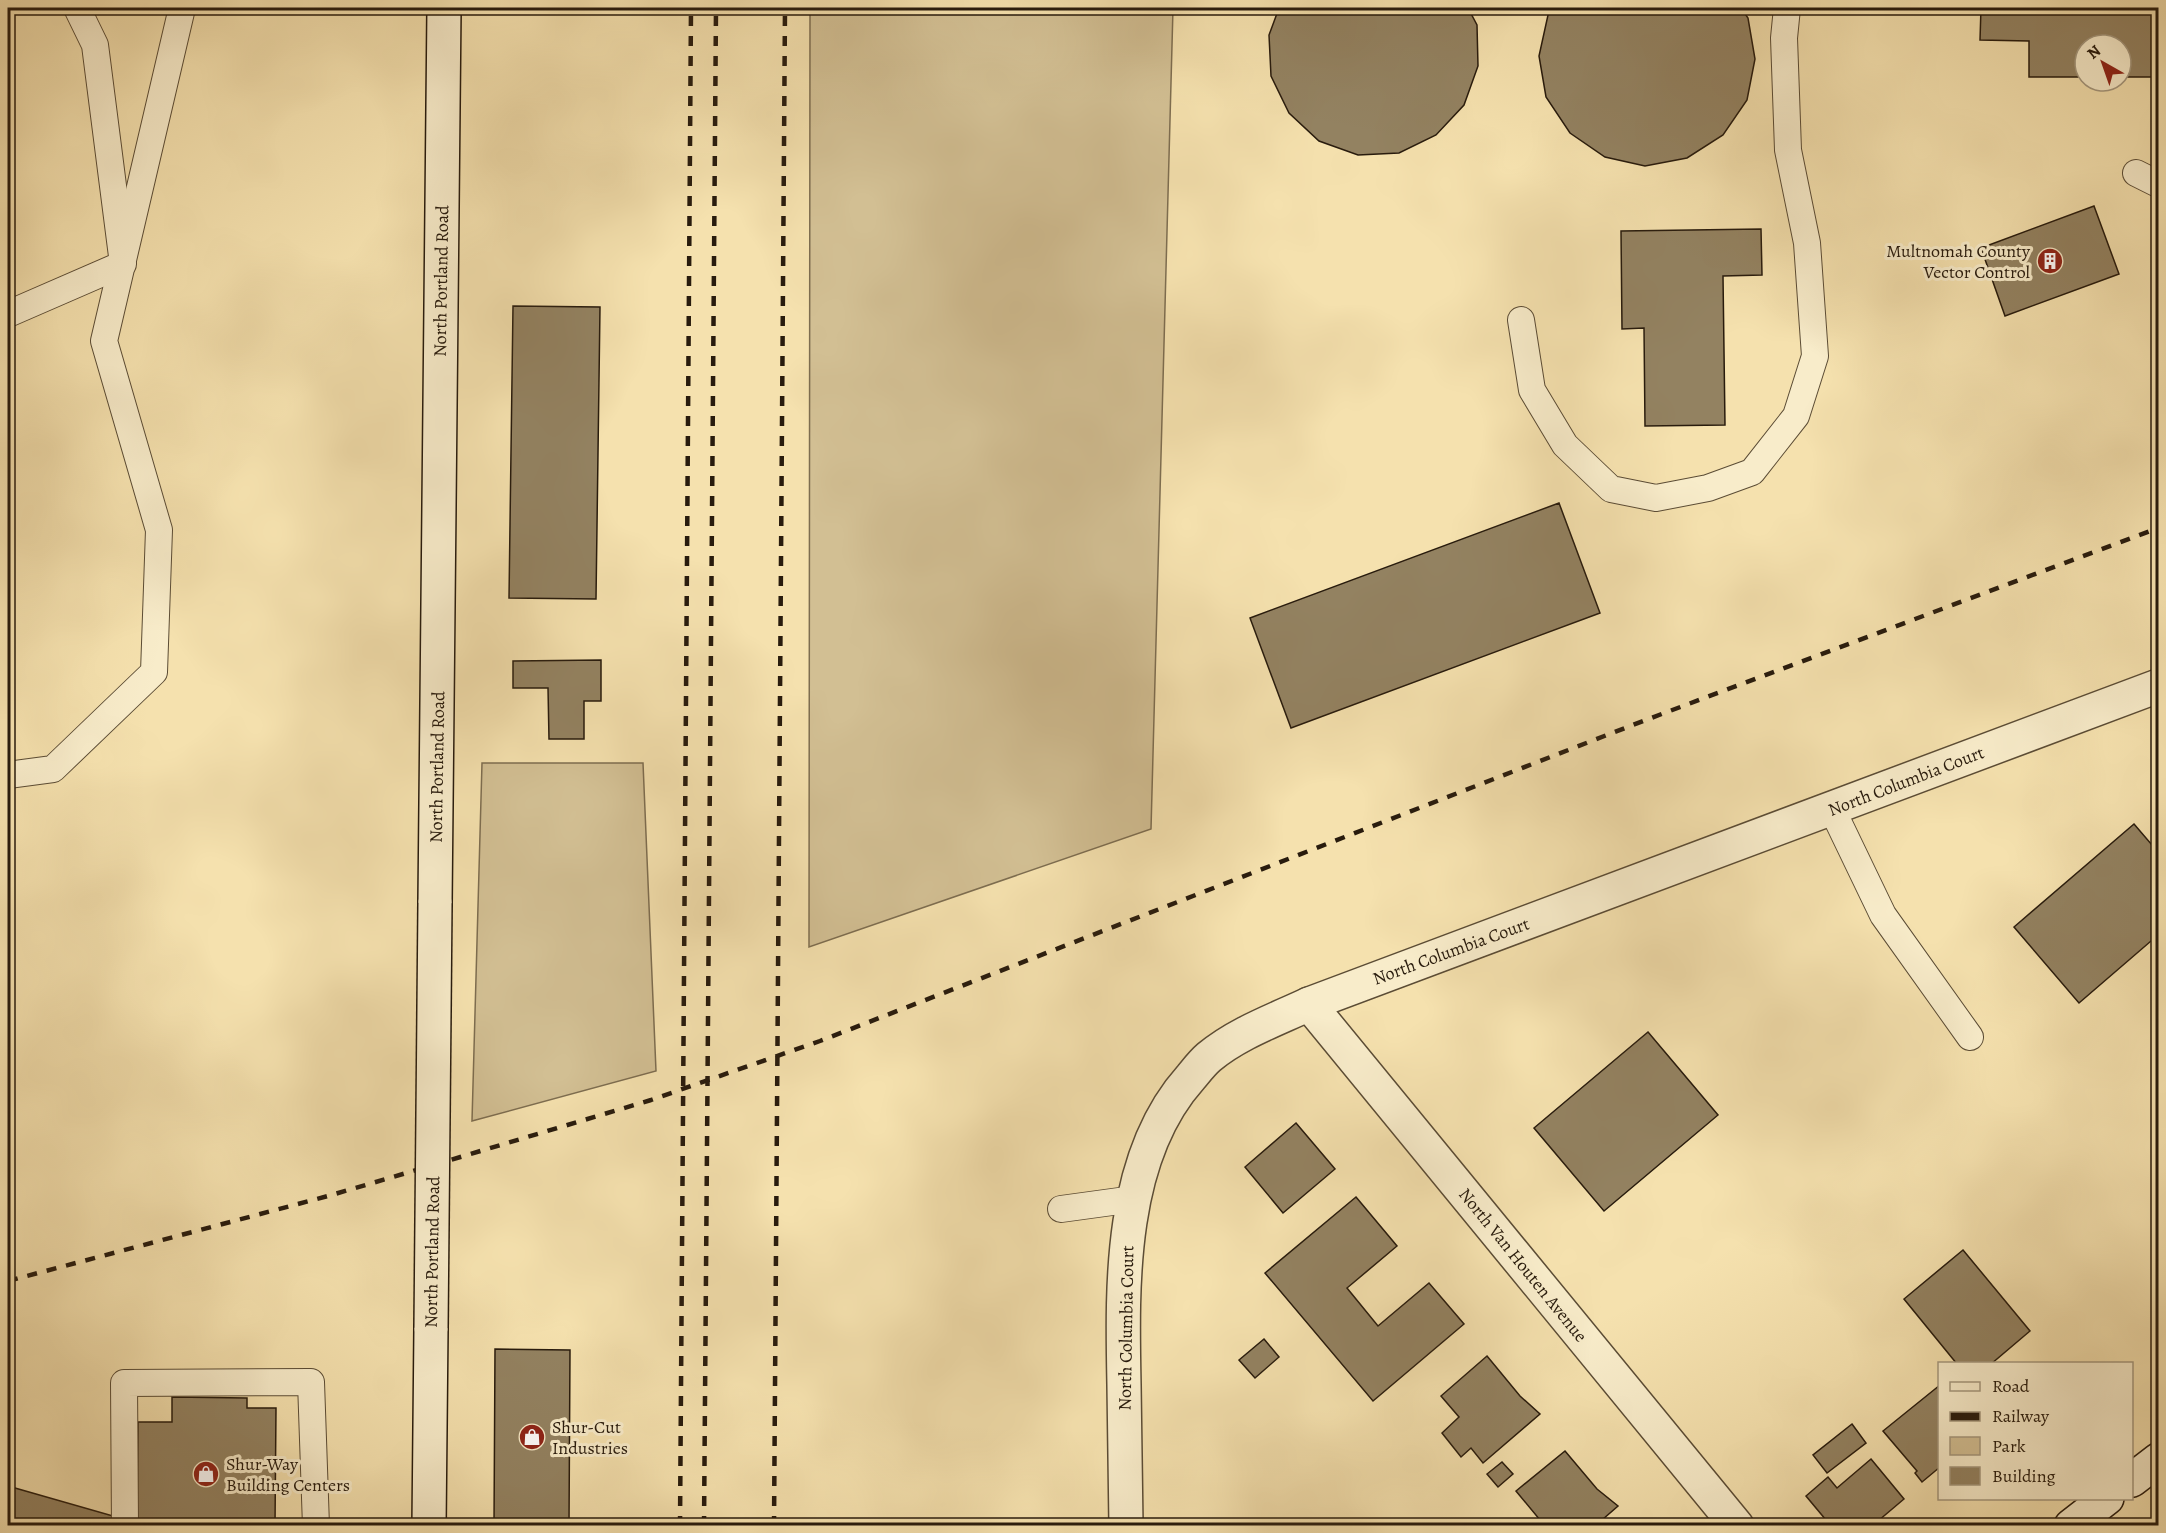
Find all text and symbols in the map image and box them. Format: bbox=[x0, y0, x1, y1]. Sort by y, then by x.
north arrow bbox=[2073, 33, 2133, 93]
text: N bbox=[2082, 40, 2106, 64]
street label: North Portland Road bbox=[428, 205, 454, 357]
place label: Multnomah County Vector Control bbox=[1886, 239, 2031, 284]
building icon: Multnomah County Vector Control bbox=[2035, 246, 2065, 276]
street label: North Portland Road bbox=[424, 691, 450, 843]
street label: North Columbia Court bbox=[1825, 740, 1987, 822]
street label: North Columbia Court bbox=[1369, 911, 1533, 991]
street label: North Portland Road bbox=[419, 1176, 445, 1328]
street label: North Van Houten Avenue bbox=[1453, 1183, 1593, 1347]
street label: North Columbia Court bbox=[1113, 1245, 1139, 1411]
legend bbox=[1938, 1362, 2133, 1500]
text: Road bbox=[1992, 1374, 2030, 1398]
text: Railway bbox=[1992, 1404, 2050, 1428]
place label: Shur-Cut Industries bbox=[552, 1415, 628, 1460]
shop icon: Shur-Cut Industries bbox=[517, 1422, 547, 1452]
text: Park bbox=[1992, 1434, 2026, 1458]
place label: Shur-Way Building Centers bbox=[226, 1452, 350, 1497]
shop icon: Shur-Way Building Centers bbox=[191, 1459, 221, 1489]
text: Building bbox=[1992, 1464, 2056, 1488]

